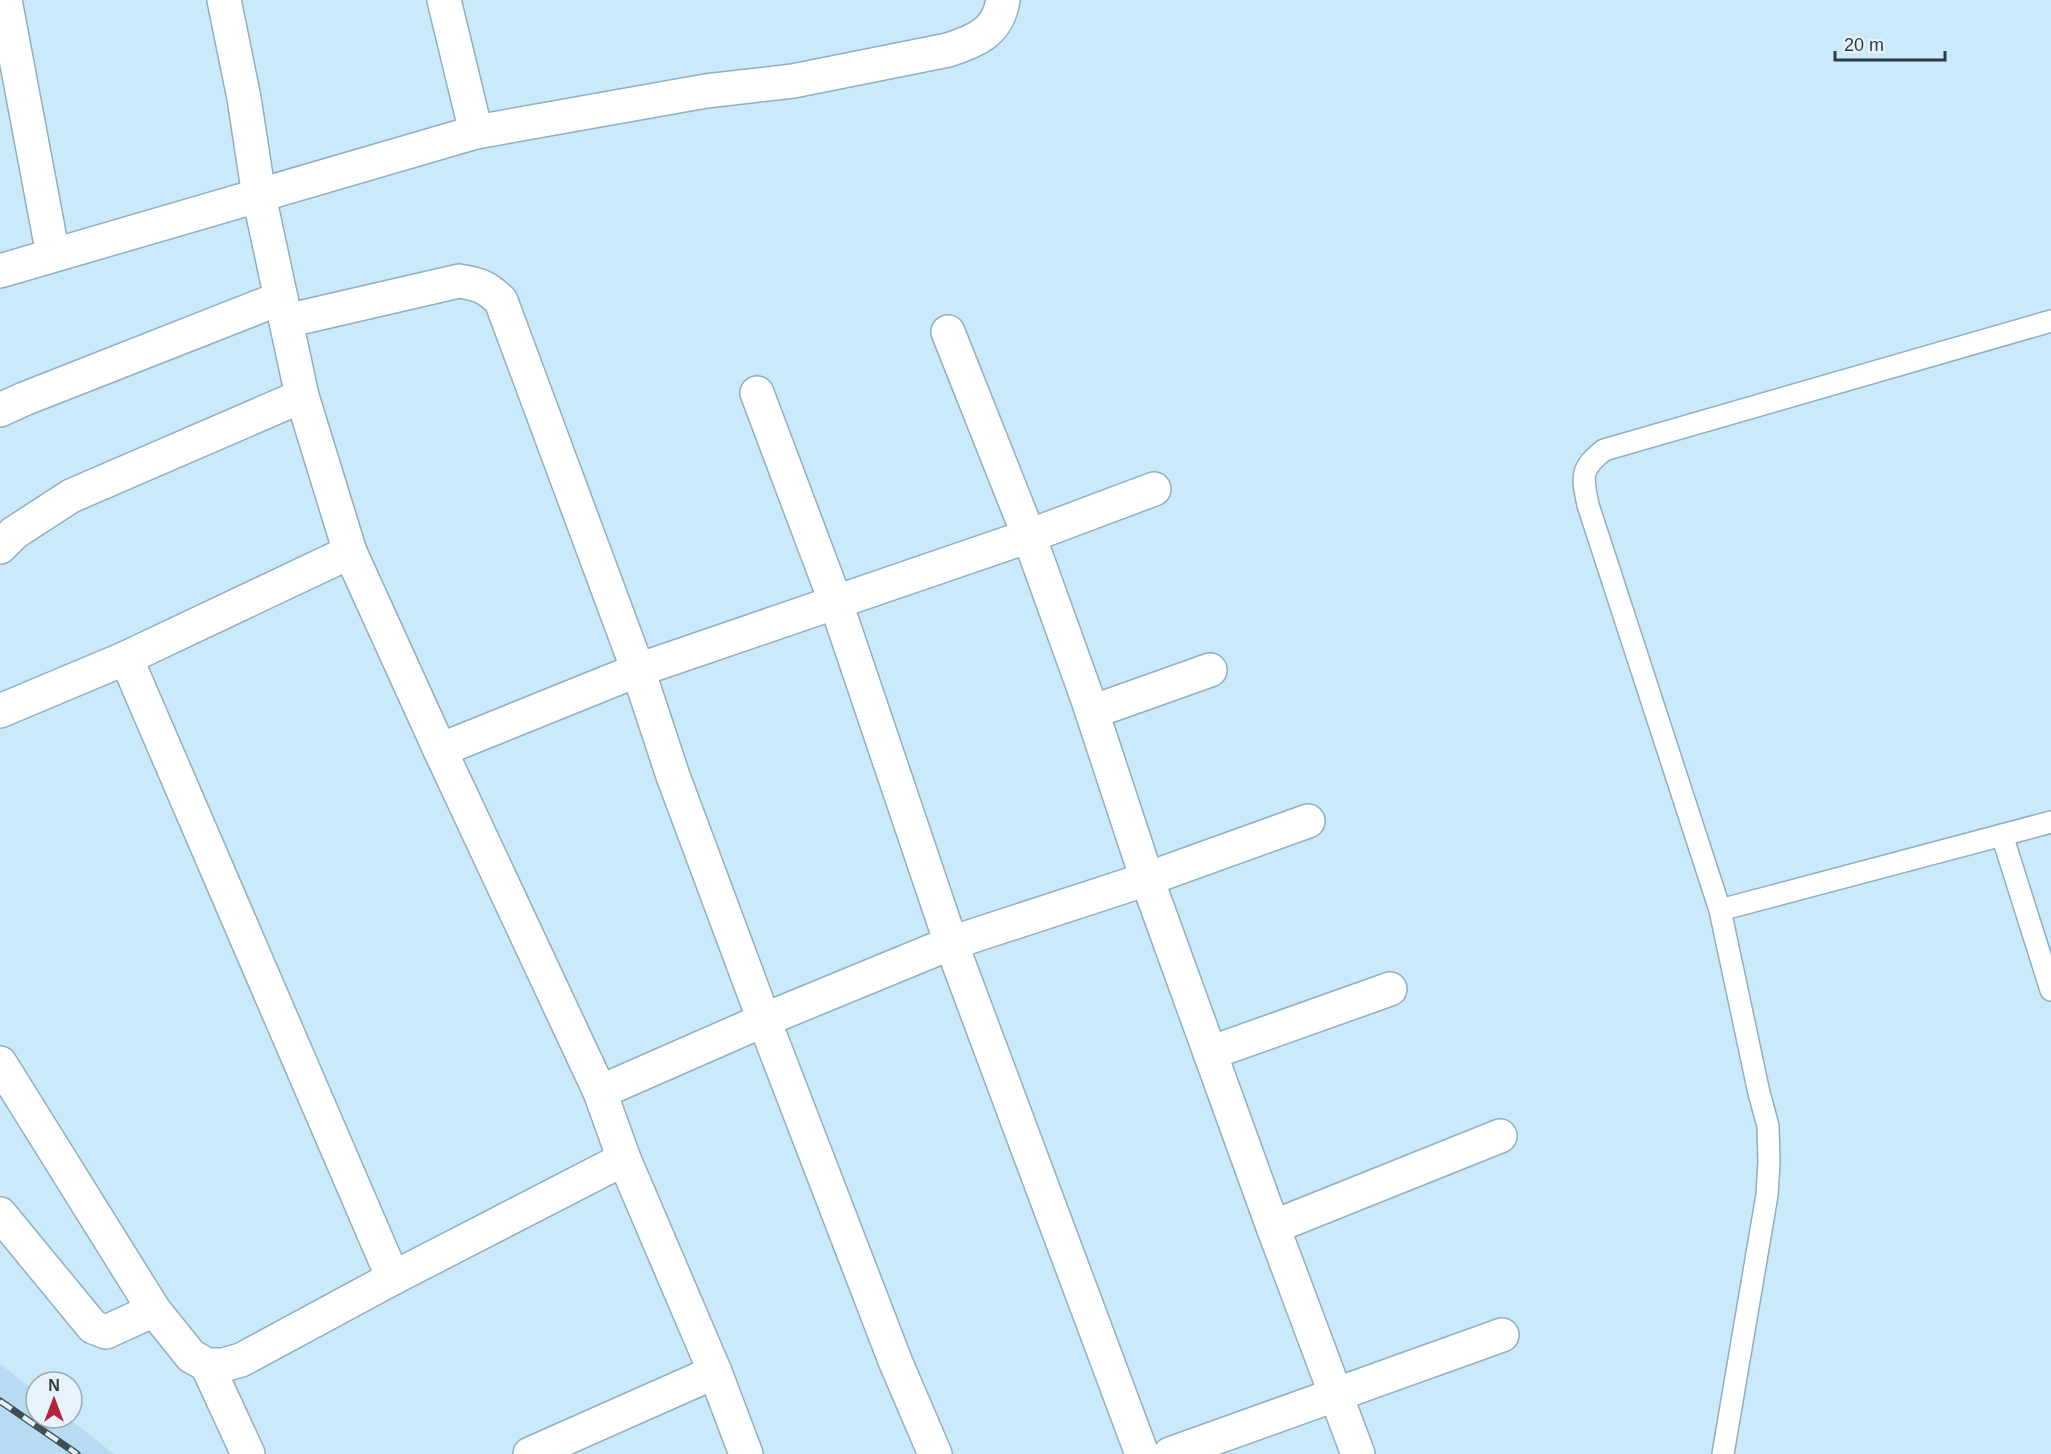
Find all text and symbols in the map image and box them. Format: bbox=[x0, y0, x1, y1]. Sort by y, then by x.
scale bar bbox=[1835, 24, 1944, 62]
text: 20 m bbox=[1844, 35, 1884, 55]
north arrow bbox=[24, 1370, 84, 1430]
text: N bbox=[48, 1377, 60, 1394]

